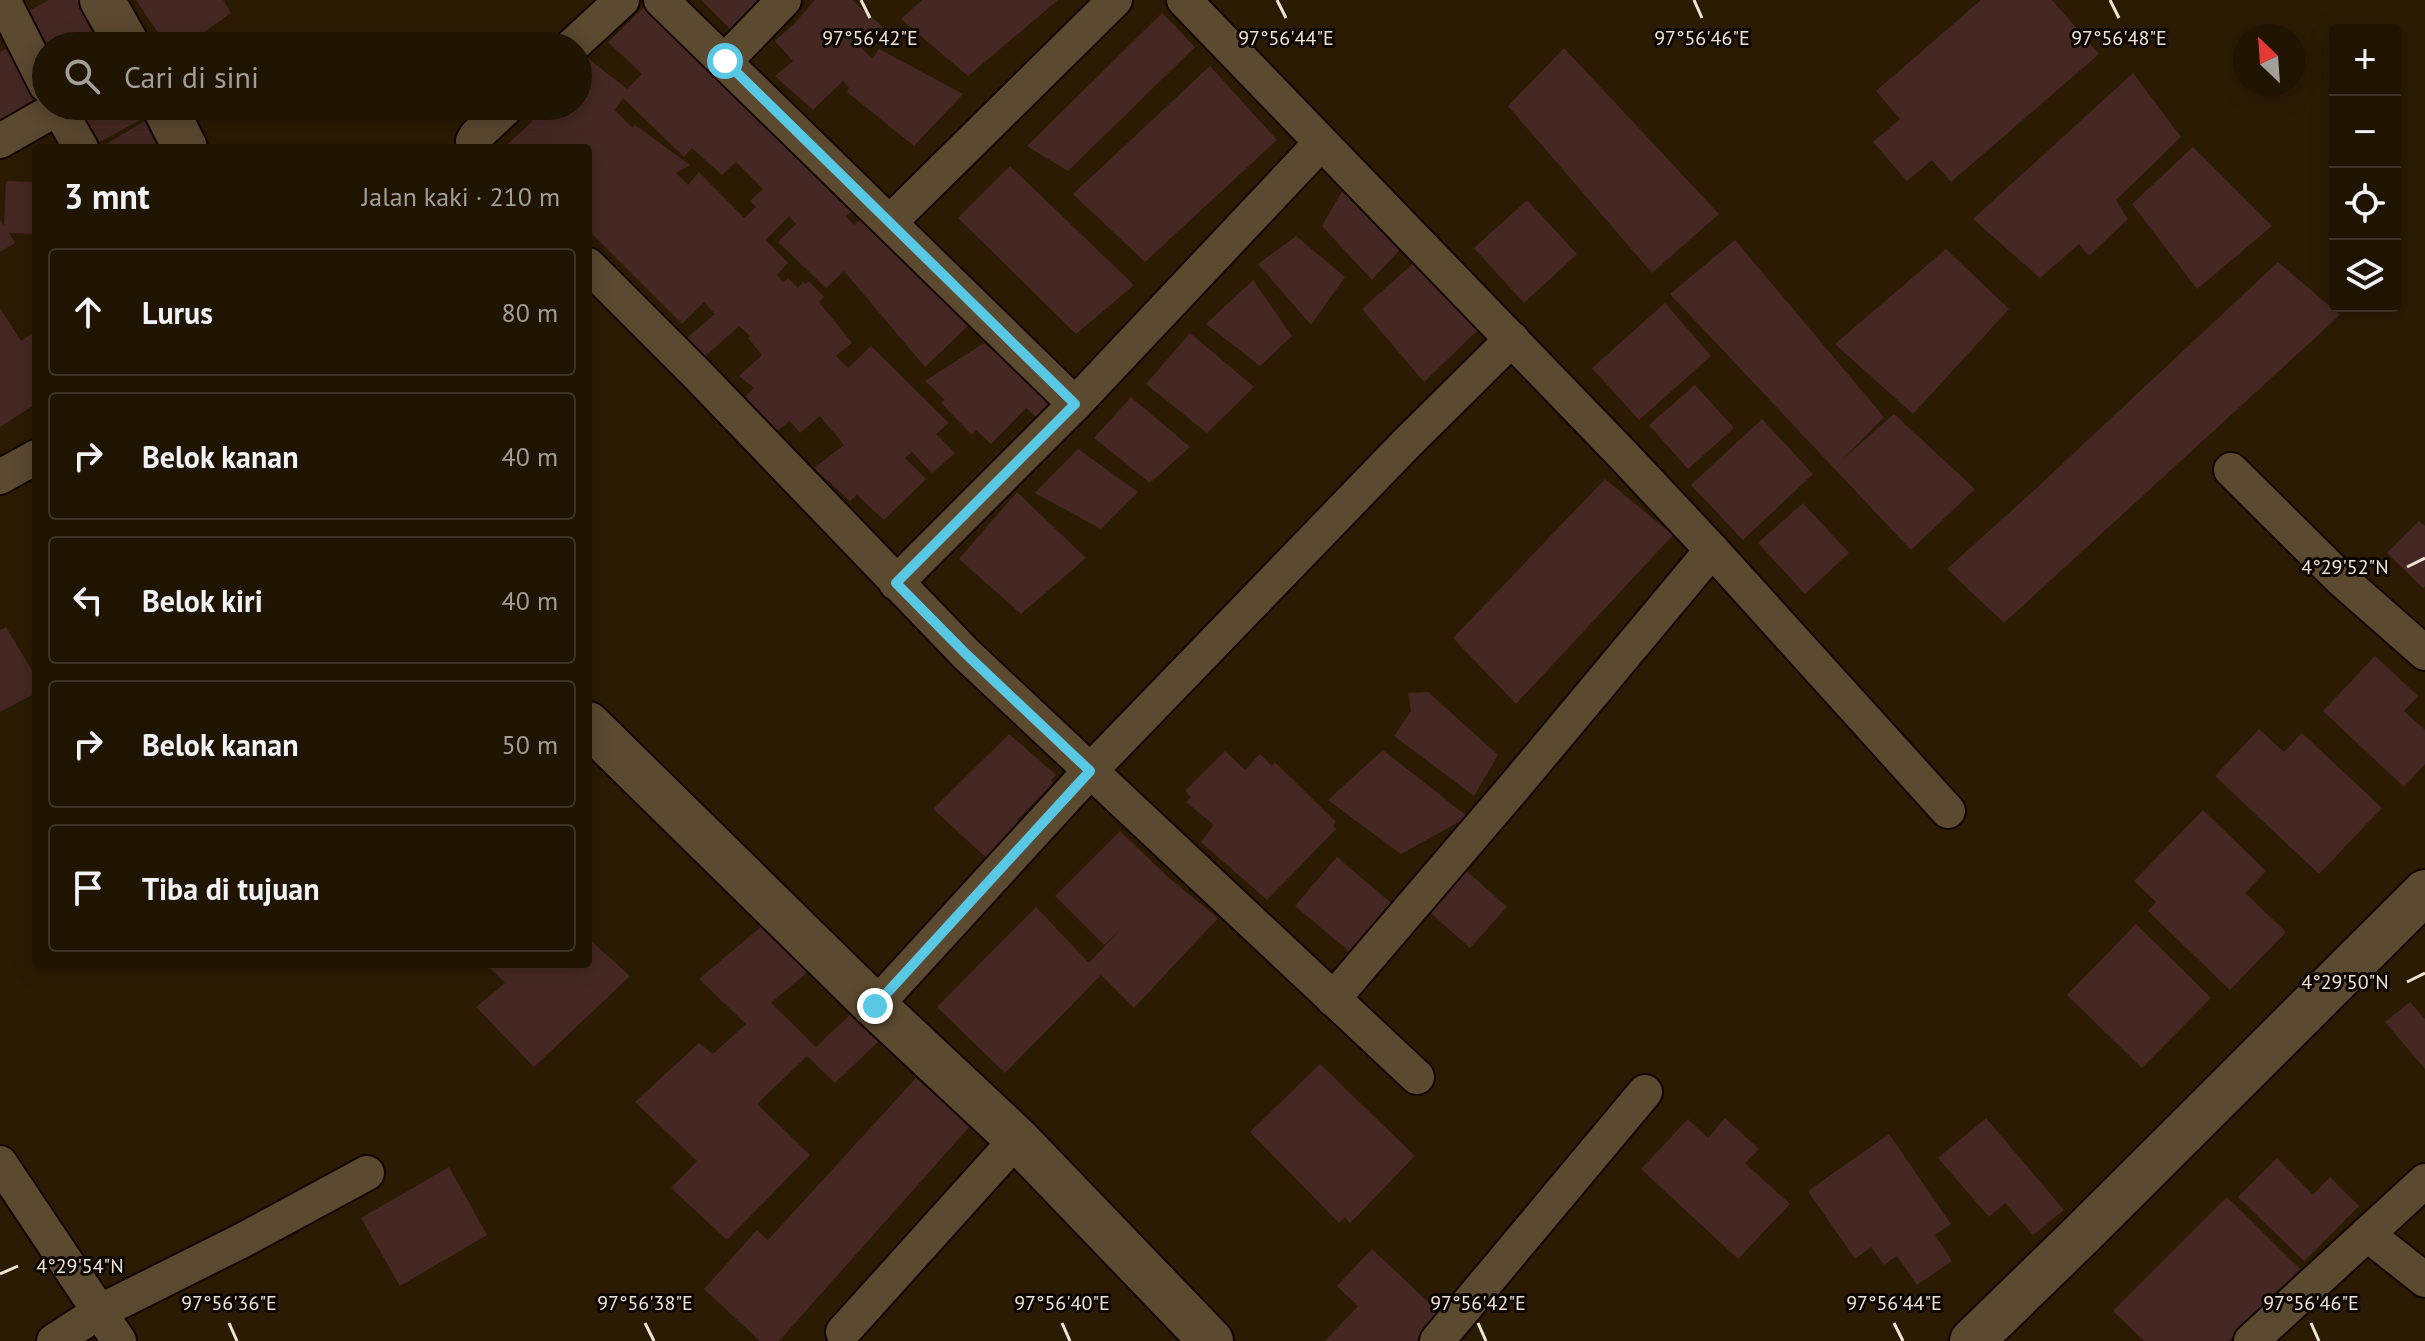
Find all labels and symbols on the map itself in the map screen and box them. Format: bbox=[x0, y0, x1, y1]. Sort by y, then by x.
north arrow bbox=[2233, 24, 2305, 96]
text: 97°56'42"E bbox=[822, 25, 918, 51]
text: 97°56'44"E bbox=[1238, 25, 1334, 51]
text: 97°56'46"E bbox=[1654, 25, 1750, 51]
text: 97°56'48"E bbox=[2071, 25, 2167, 51]
route start bbox=[707, 43, 743, 79]
text: 4°29'52"N bbox=[2301, 554, 2389, 580]
text: 4°29'50"N bbox=[2301, 969, 2389, 995]
route end bbox=[857, 988, 893, 1024]
text: 4°29'54"N bbox=[36, 1253, 124, 1279]
text: 97°56'36"E bbox=[181, 1290, 277, 1316]
text: 97°56'38"E bbox=[597, 1290, 693, 1316]
text: 97°56'40"E bbox=[1014, 1290, 1110, 1316]
text: 97°56'42"E bbox=[1430, 1290, 1526, 1316]
text: 97°56'44"E bbox=[1846, 1290, 1942, 1316]
text: 97°56'46"E bbox=[2263, 1290, 2359, 1316]

